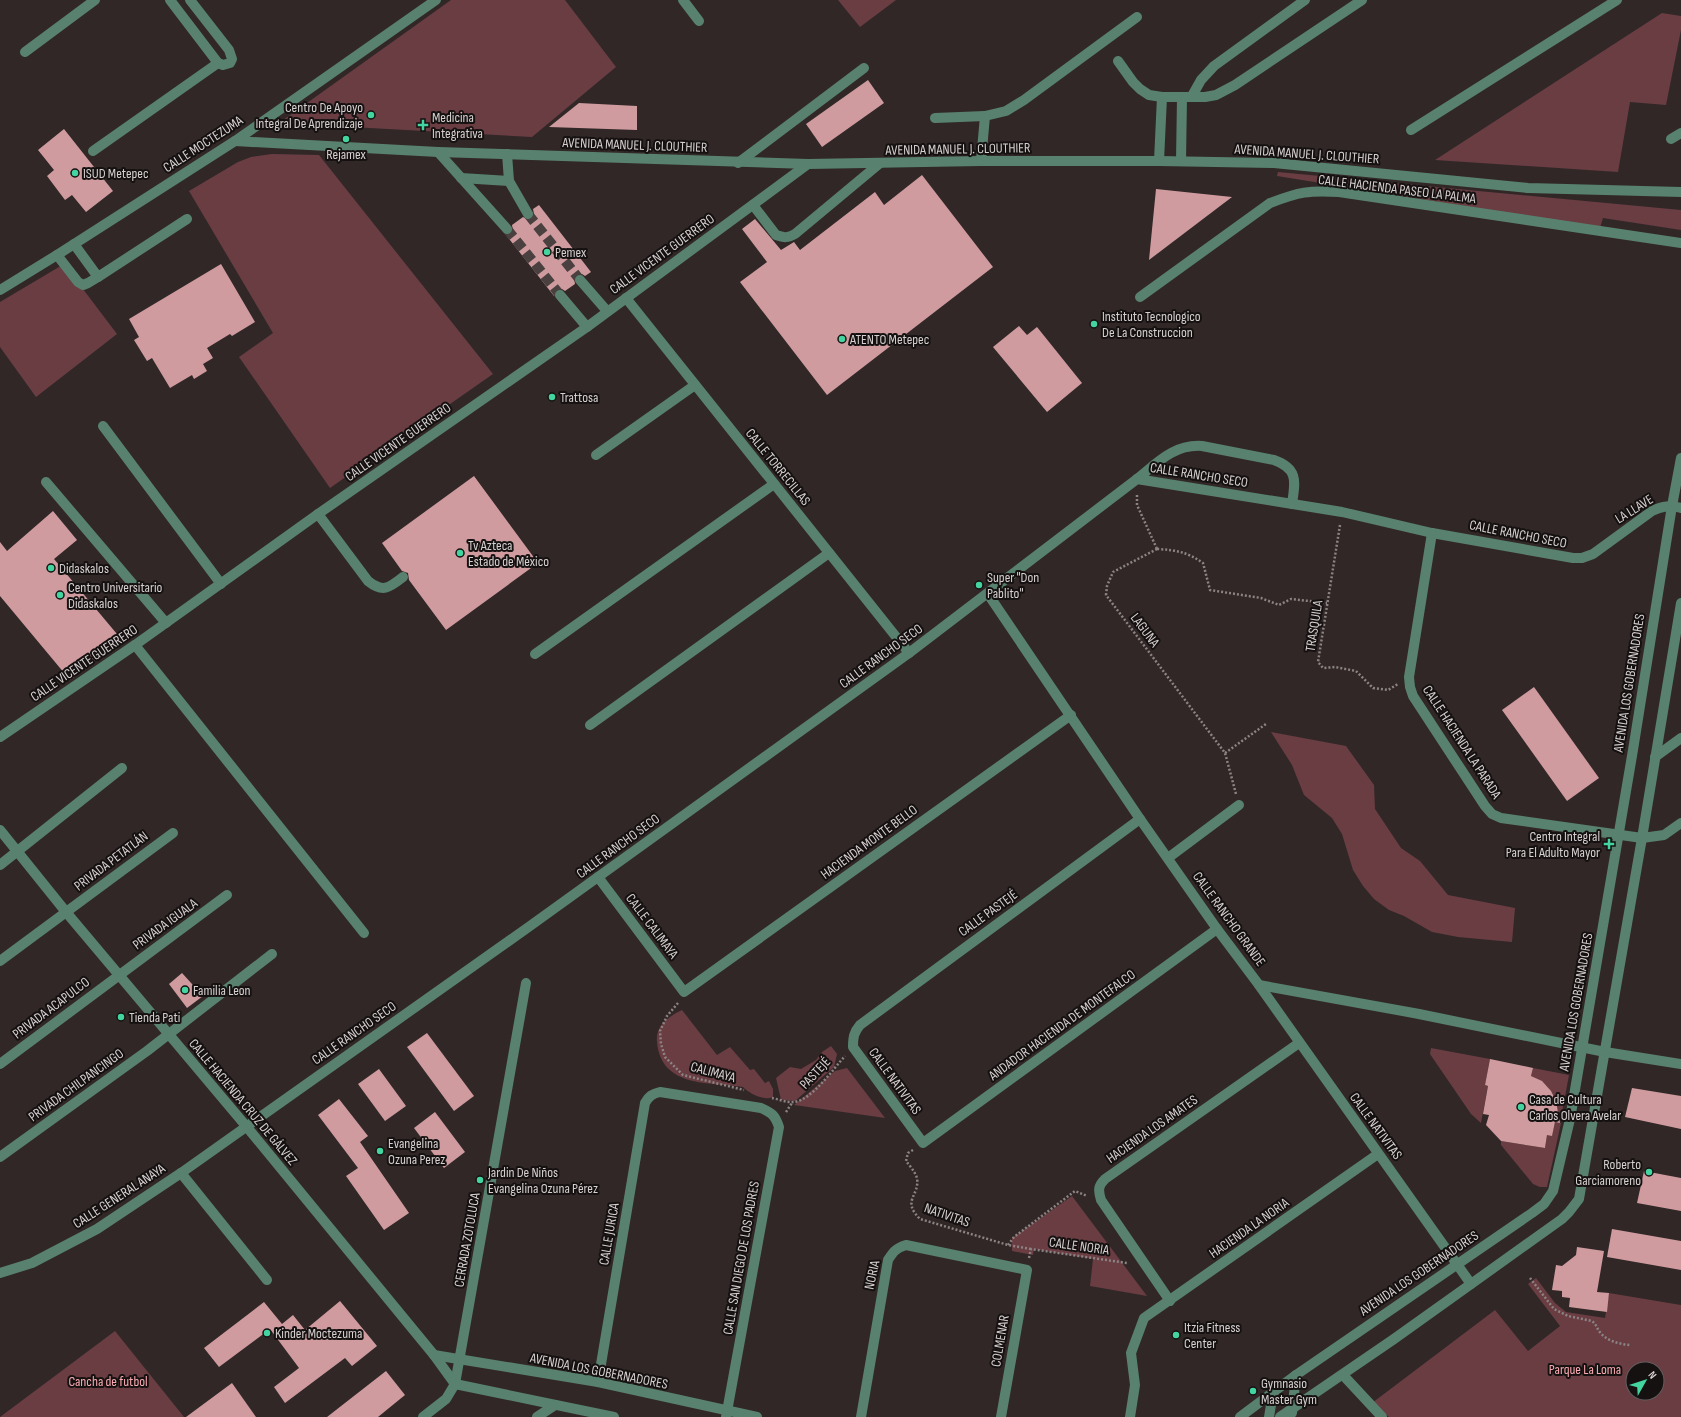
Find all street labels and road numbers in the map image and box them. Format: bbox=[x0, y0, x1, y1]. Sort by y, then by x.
street label: CALLE MOCTEZUMA bbox=[160, 111, 247, 176]
street label: AVENIDA MANUEL J. CLOUTHIER bbox=[561, 134, 708, 156]
street label: AVENIDA MANUEL J. CLOUTHIER bbox=[884, 139, 1031, 159]
street label: AVENIDA MANUEL J. CLOUTHIER bbox=[1233, 140, 1380, 168]
street label: CALLE HACIENDA PASEO LA PALMA bbox=[1317, 171, 1478, 207]
street label: CALLE VICENTE GUERRERO bbox=[606, 210, 718, 298]
street label: CALLE VICENTE GUERRERO bbox=[342, 399, 454, 485]
street label: CALLE TORRECILLAS bbox=[742, 425, 814, 509]
street label: CALLE RANCHO SECO bbox=[1149, 459, 1249, 491]
street label: LA LLAVE bbox=[1612, 491, 1656, 527]
street label: CALLE RANCHO SECO bbox=[1468, 516, 1568, 552]
street label: TRASQUILA bbox=[1302, 598, 1327, 653]
street label: LAGUNA bbox=[1127, 610, 1164, 651]
street label: AVENIDA LOS GOBERNADORES bbox=[1609, 613, 1648, 754]
street label: CALLE RANCHO SECO bbox=[836, 620, 926, 692]
street label: CALLE VICENTE GUERRERO bbox=[27, 621, 141, 705]
street label: CALLE HACIENDA LA PARADA bbox=[1419, 682, 1506, 803]
street label: HACIENDA MONTE BELLO bbox=[817, 801, 921, 883]
street label: CALLE RANCHO SECO bbox=[573, 810, 663, 882]
street label: PRIVADA PETATLÁN bbox=[71, 828, 151, 894]
street label: CALLE RANCHO GRANDE bbox=[1189, 868, 1269, 970]
street label: CALLE PASTEJÉ bbox=[955, 886, 1021, 940]
street label: CALLE CALIMAYA bbox=[622, 890, 683, 963]
street label: PRIVADA IGUALA bbox=[129, 894, 202, 953]
street label: AVENIDA LOS GOBERNADORES bbox=[1555, 932, 1597, 1073]
street label: ANDADOR HACIENDA DE MONTEFALCO bbox=[985, 966, 1139, 1085]
street label: PRIVADA ACAPULCO bbox=[9, 973, 93, 1042]
street label: CALLE RANCHO SECO bbox=[309, 998, 399, 1068]
street label: CALLE HACIENDA CRUZ DE GÁLVEZ bbox=[185, 1035, 301, 1169]
street label: CALLE NATIVITAS bbox=[865, 1044, 925, 1118]
street label: PRIVADA CHILPANCINGO bbox=[25, 1045, 127, 1125]
street label: PASTEJÉ bbox=[796, 1053, 834, 1093]
street label: CALIMAYA bbox=[689, 1058, 738, 1086]
street label: CALLE NATIVITAS bbox=[1346, 1089, 1406, 1163]
street label: HACIENDA LOS AMATES bbox=[1103, 1091, 1201, 1167]
street label: CALLE GENERAL ANAYA bbox=[70, 1159, 169, 1232]
street label: CALLE SAN DIEGO DE LOS PADRES bbox=[719, 1180, 763, 1336]
street label: CERRADA ZOTOLUCA bbox=[450, 1190, 484, 1289]
street label: HACIENDA LA NORIA bbox=[1206, 1194, 1293, 1262]
street label: NATIVITAS bbox=[922, 1199, 972, 1231]
street label: CALLE JURICA bbox=[595, 1200, 623, 1267]
street label: AVENIDA LOS GOBERNADORES bbox=[1355, 1227, 1482, 1320]
street label: CALLE NORIA bbox=[1048, 1233, 1111, 1259]
street label: NORIA bbox=[861, 1258, 884, 1291]
street label: COLMENAR bbox=[987, 1313, 1013, 1368]
street label: AVENIDA LOS GOBERNADORES bbox=[528, 1349, 669, 1393]

